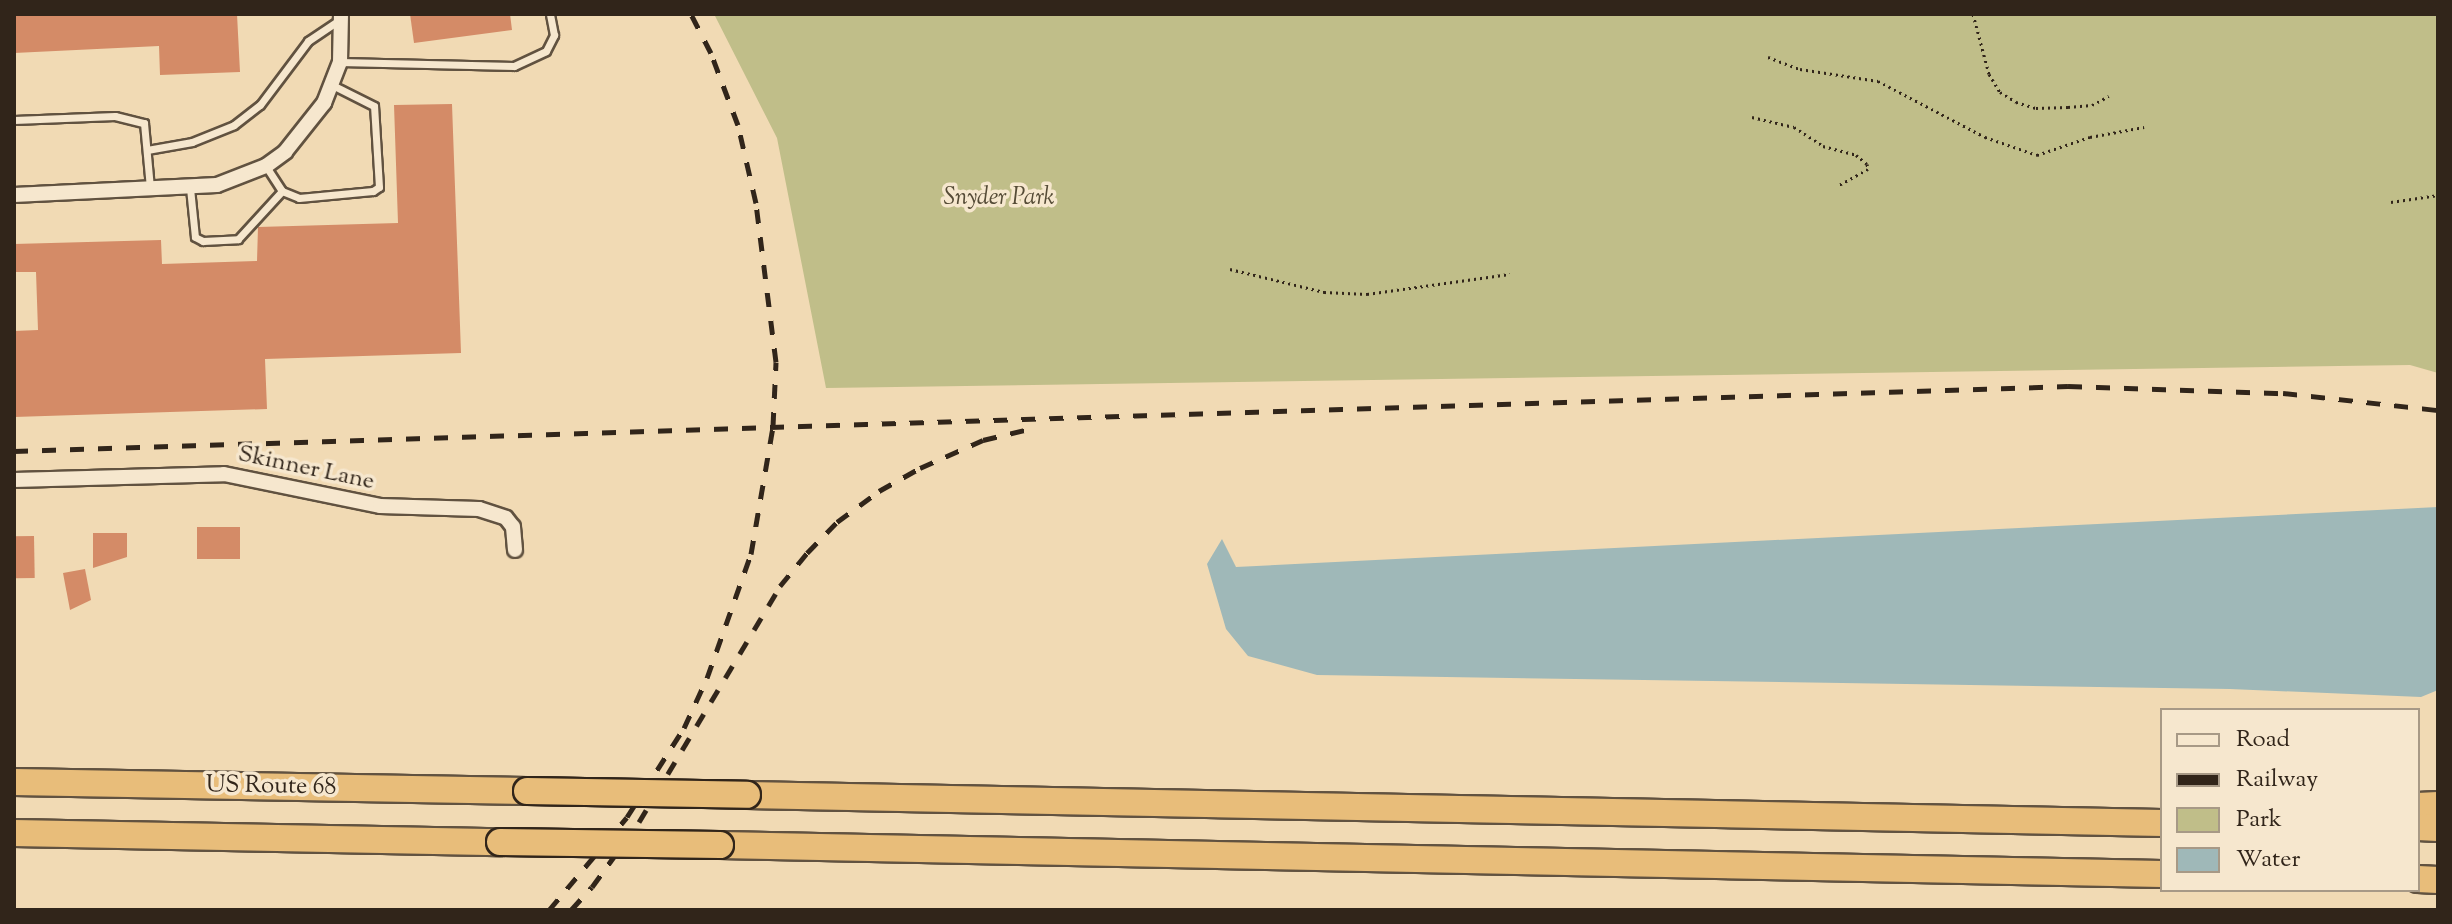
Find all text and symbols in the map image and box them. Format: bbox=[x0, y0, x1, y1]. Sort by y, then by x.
park label: Snyder Park bbox=[944, 185, 1054, 213]
street label: Skinner Lane bbox=[235, 441, 377, 497]
legend bbox=[2160, 708, 2420, 892]
text: Road bbox=[2236, 723, 2290, 757]
text: Railway bbox=[2236, 763, 2318, 797]
street label: US Route 68 bbox=[205, 771, 337, 803]
text: Park bbox=[2236, 803, 2282, 837]
text: Water bbox=[2236, 843, 2300, 877]

